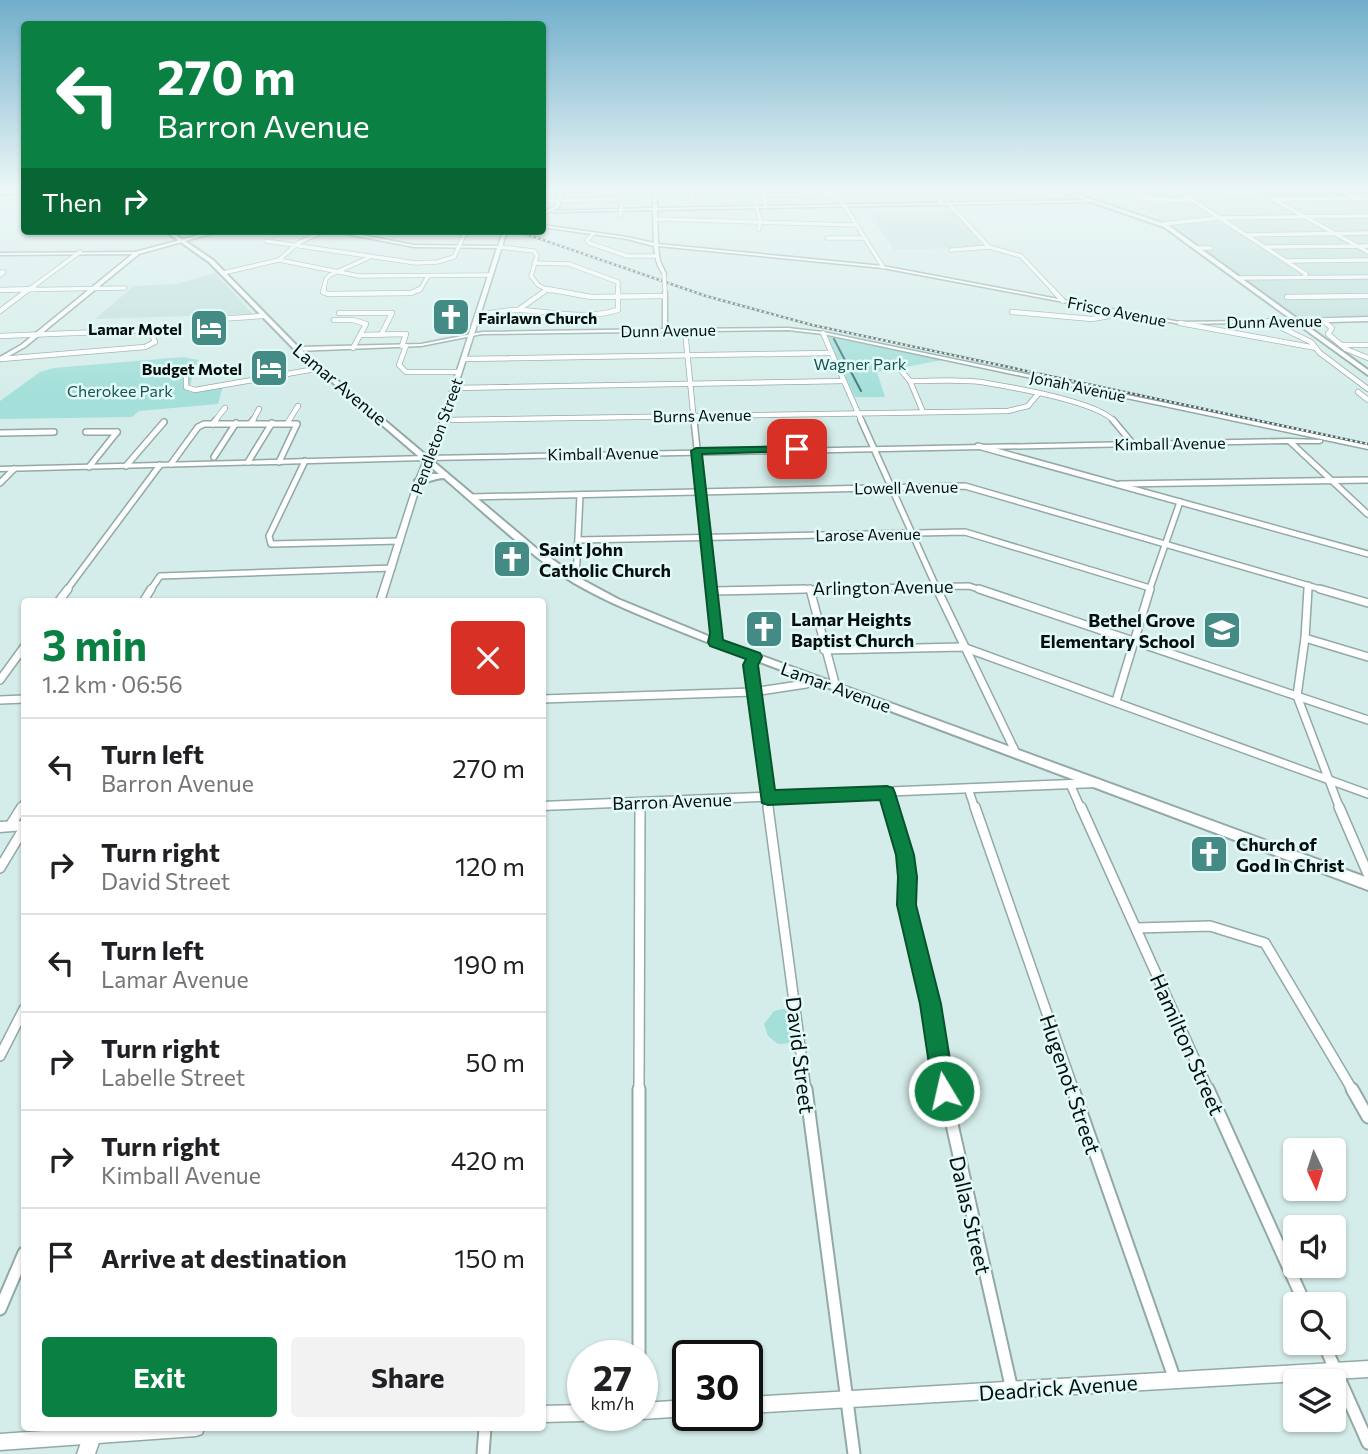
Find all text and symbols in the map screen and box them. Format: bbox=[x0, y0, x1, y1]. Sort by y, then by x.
text: 270 m bbox=[157, 45, 296, 105]
icon: left bbox=[42, 49, 133, 140]
text: Barron Avenue bbox=[157, 105, 370, 145]
icon: right bbox=[116, 182, 154, 220]
text: Then bbox=[42, 186, 102, 217]
street label: Frisco Avenue bbox=[1066, 292, 1168, 330]
church icon: Fairlawn Church bbox=[430, 296, 472, 338]
hotel icon: Lamar Motel bbox=[188, 307, 230, 349]
place label: Fairlawn Church bbox=[478, 308, 597, 327]
street label: Dunn Avenue bbox=[1226, 311, 1322, 331]
place label: Lamar Motel bbox=[88, 319, 182, 338]
street label: Dunn Avenue bbox=[620, 320, 716, 340]
street label: Lamar Avenue bbox=[289, 338, 391, 430]
hotel icon: Budget Motel bbox=[248, 347, 290, 389]
park label: Wagner Park bbox=[813, 354, 907, 373]
place label: Budget Motel bbox=[142, 359, 242, 378]
street label: Jonah Avenue bbox=[1028, 367, 1128, 405]
street label: Pendleton Street bbox=[406, 375, 466, 497]
park label: Cherokee Park bbox=[67, 381, 173, 400]
street label: Burns Avenue bbox=[653, 405, 751, 425]
pin bbox=[767, 419, 827, 479]
icon: arrive bbox=[778, 430, 816, 468]
street label: Kimball Avenue bbox=[1114, 433, 1226, 453]
street label: Kimball Avenue bbox=[547, 443, 659, 463]
street label: Lowell Avenue bbox=[854, 477, 958, 497]
street label: Larose Avenue bbox=[815, 524, 921, 544]
church icon: Saint John Catholic Church bbox=[491, 538, 533, 580]
place label: Saint John Catholic Church bbox=[539, 538, 671, 581]
street label: Arlington Avenue bbox=[812, 575, 954, 599]
church icon: Lamar Heights Baptist Church bbox=[743, 608, 785, 650]
place label: Lamar Heights Baptist Church bbox=[791, 608, 914, 651]
place label: Bethel Grove Elementary School bbox=[1040, 609, 1195, 652]
school or university icon: Bethel Grove Elementary School bbox=[1201, 609, 1243, 651]
text: 3 min bbox=[42, 618, 147, 670]
button: close bbox=[451, 621, 525, 695]
street label: Lamar Avenue bbox=[778, 657, 894, 717]
text: 1.2 km · 06:56 bbox=[42, 670, 183, 698]
text: Turn left bbox=[101, 738, 204, 769]
icon: left bbox=[42, 748, 80, 786]
text: 270 m bbox=[452, 752, 525, 783]
text: Barron Avenue bbox=[101, 769, 254, 797]
street label: Barron Avenue bbox=[612, 788, 732, 814]
church icon: Church of God In Christ bbox=[1188, 833, 1230, 875]
place label: Church of God In Christ bbox=[1236, 833, 1345, 876]
text: Turn right bbox=[101, 836, 220, 867]
icon: right bbox=[42, 846, 80, 884]
text: 120 m bbox=[455, 850, 525, 881]
text: David Street bbox=[101, 867, 230, 895]
text: Turn left bbox=[101, 934, 204, 965]
icon: left bbox=[42, 944, 80, 982]
text: 190 m bbox=[453, 948, 525, 979]
text: Lamar Avenue bbox=[101, 965, 249, 993]
street label: Hamilton Street bbox=[1146, 969, 1230, 1119]
street label: David Street bbox=[781, 995, 821, 1115]
street label: Hugenot Street bbox=[1035, 1011, 1107, 1157]
text: Turn right bbox=[101, 1032, 220, 1063]
icon: right bbox=[42, 1042, 80, 1080]
text: 50 m bbox=[465, 1046, 525, 1077]
position arrow bbox=[907, 1054, 981, 1128]
text: Labelle Street bbox=[101, 1063, 245, 1091]
text: Turn right bbox=[101, 1130, 220, 1161]
north arrow bbox=[1283, 1138, 1346, 1200]
map controls bbox=[1283, 1138, 1346, 1432]
icon: right bbox=[42, 1140, 80, 1178]
text: 420 m bbox=[451, 1144, 525, 1175]
street label: Dallas Street bbox=[945, 1153, 997, 1277]
text: Kimball Avenue bbox=[101, 1161, 261, 1189]
button: sound bbox=[1283, 1215, 1346, 1278]
icon: arrive bbox=[42, 1238, 80, 1276]
text: Arrive at destination bbox=[101, 1242, 347, 1273]
text: 150 m bbox=[454, 1242, 525, 1273]
button: search bbox=[1283, 1292, 1346, 1355]
button: Exit bbox=[42, 1337, 277, 1417]
button: Share bbox=[291, 1337, 525, 1417]
speed limit sign: 30 bbox=[672, 1340, 763, 1431]
text: 27 bbox=[593, 1355, 632, 1398]
street label: Deadrick Avenue bbox=[978, 1369, 1138, 1405]
button: layers bbox=[1283, 1369, 1346, 1432]
text: km/h bbox=[591, 1392, 634, 1414]

